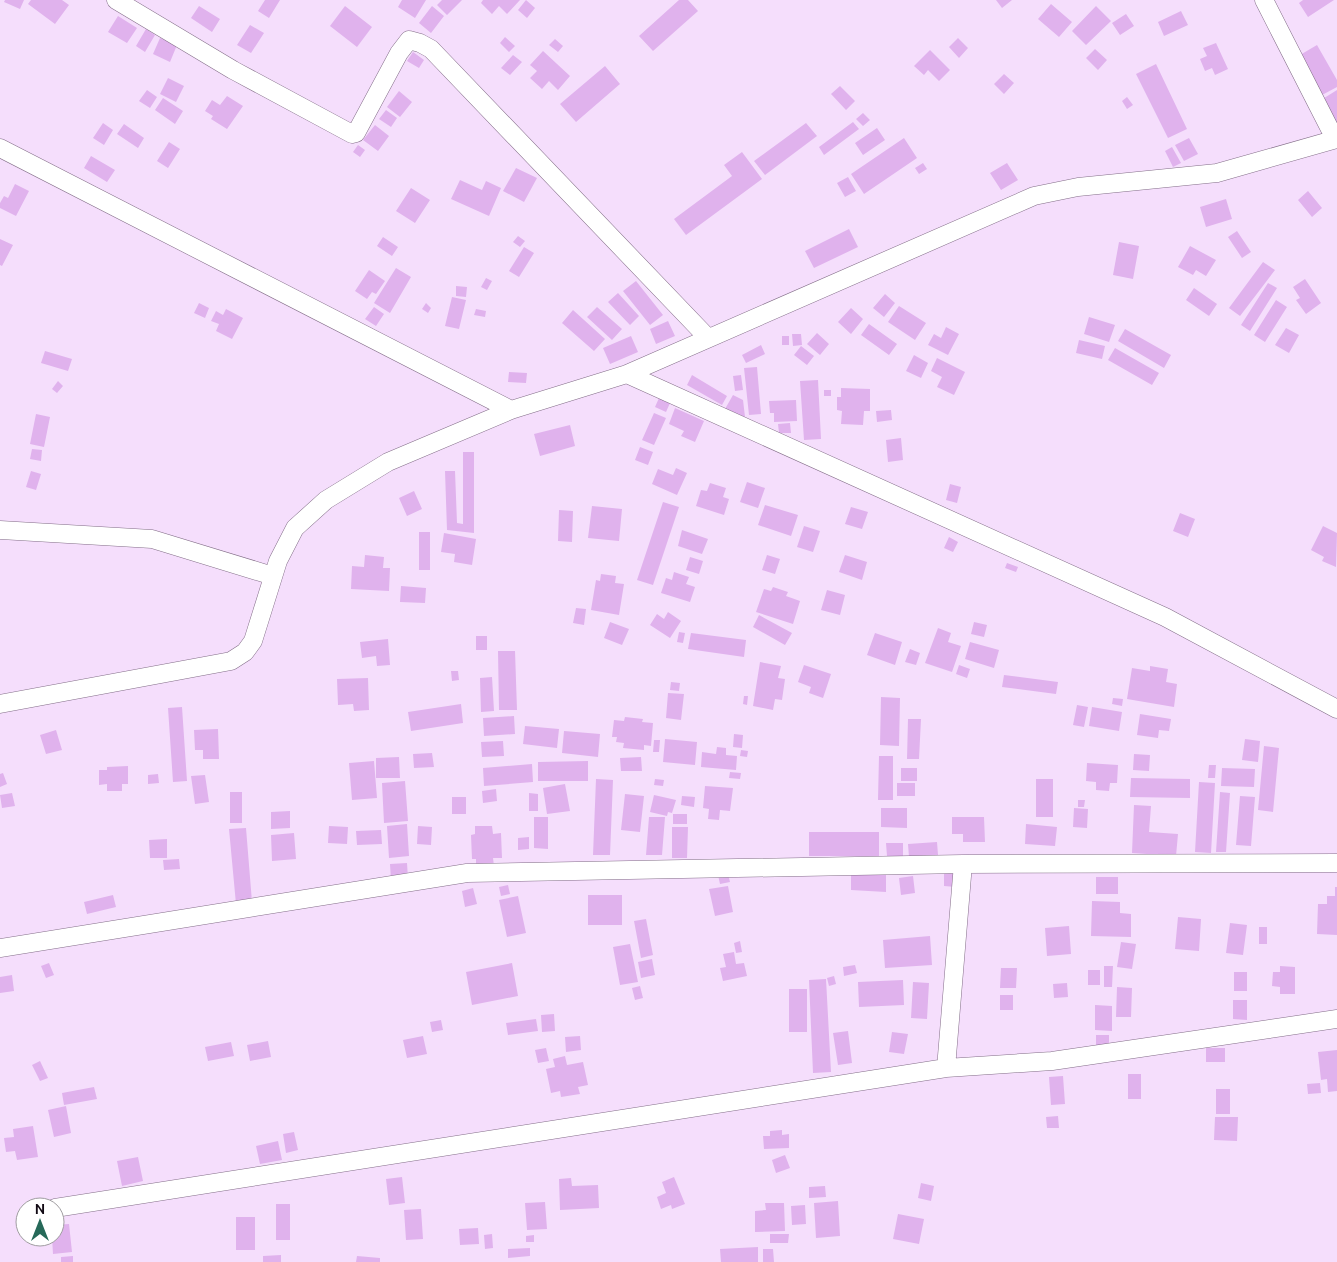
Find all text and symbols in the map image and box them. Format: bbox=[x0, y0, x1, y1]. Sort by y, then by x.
north arrow bbox=[15, 1197, 65, 1247]
text: N bbox=[35, 1201, 45, 1217]

